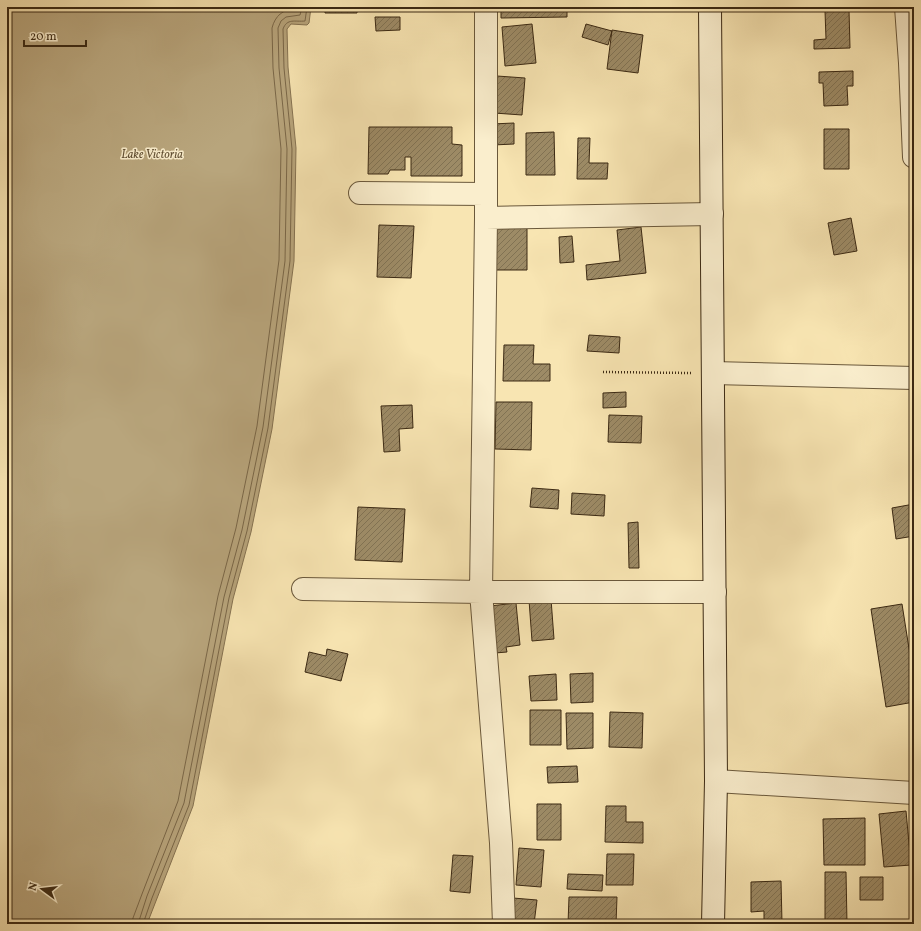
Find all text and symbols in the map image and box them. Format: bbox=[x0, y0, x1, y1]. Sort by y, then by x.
scale bar bbox=[24, 22, 86, 48]
text: 20 m bbox=[30, 29, 57, 45]
water label: Lake Victoria bbox=[121, 147, 183, 163]
north arrow bbox=[22, 869, 62, 909]
text: N bbox=[26, 881, 42, 893]

